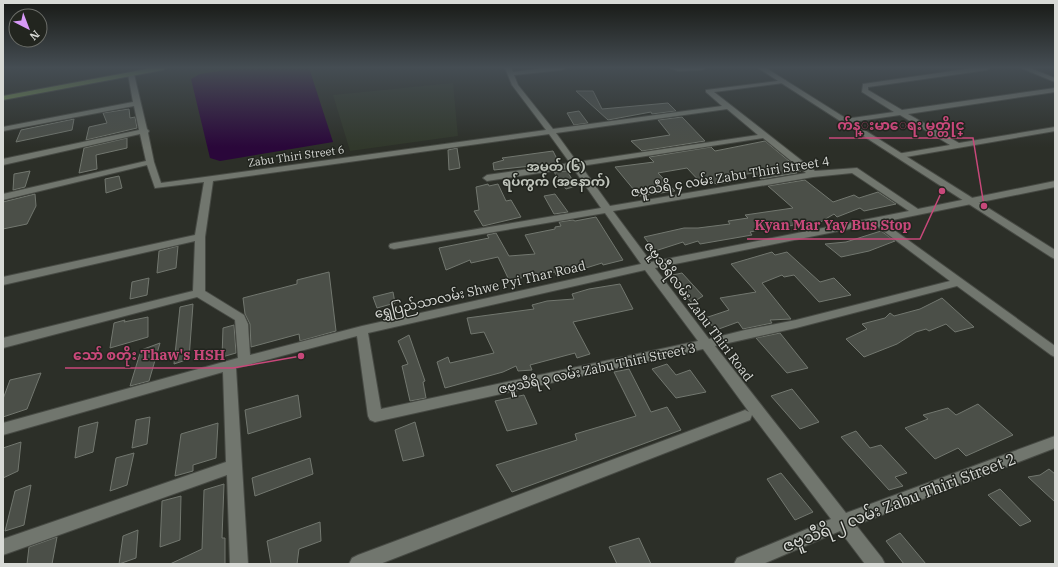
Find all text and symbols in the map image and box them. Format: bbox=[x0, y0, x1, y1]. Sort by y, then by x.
north arrow bbox=[8, 8, 48, 48]
text: N bbox=[27, 27, 43, 44]
callout: က်န္းမာေရး မွတ္တိုင္ bbox=[829, 112, 973, 138]
text: က်န္းမာေရး မွတ္တိုင္ bbox=[837, 115, 965, 137]
street label: Zabu Thiri Street 6 bbox=[247, 142, 345, 170]
street label: ဇဗူသီရိ ၄ လမ်း Zabu Thiri Street 4 bbox=[629, 152, 831, 203]
district label: အမှတ် (၆) ရပ်ကွက် (အနောက်) bbox=[502, 157, 610, 192]
callout: Kyan Mar Yay Bus Stop bbox=[747, 213, 920, 239]
text: Kyan Mar Yay Bus Stop bbox=[755, 216, 912, 234]
street label: ဇဗူသီရိလမ်း Zabu Thiri Road bbox=[639, 238, 757, 386]
street label: ရွှေပြည်သာလမ်း Shwe Pyi Thar Road bbox=[373, 257, 588, 324]
street label: ဇဗူသီရိ ၃ လမ်း Zabu Thiri Street 3 bbox=[497, 339, 698, 400]
callout: သော် စတိုး Thaw's HSH bbox=[65, 342, 233, 368]
text: သော် စတိုး Thaw's HSH bbox=[73, 345, 225, 367]
street label: ဇဗူသီရိ ၂ လမ်း Zabu Thiri Street 2 bbox=[779, 447, 1020, 561]

